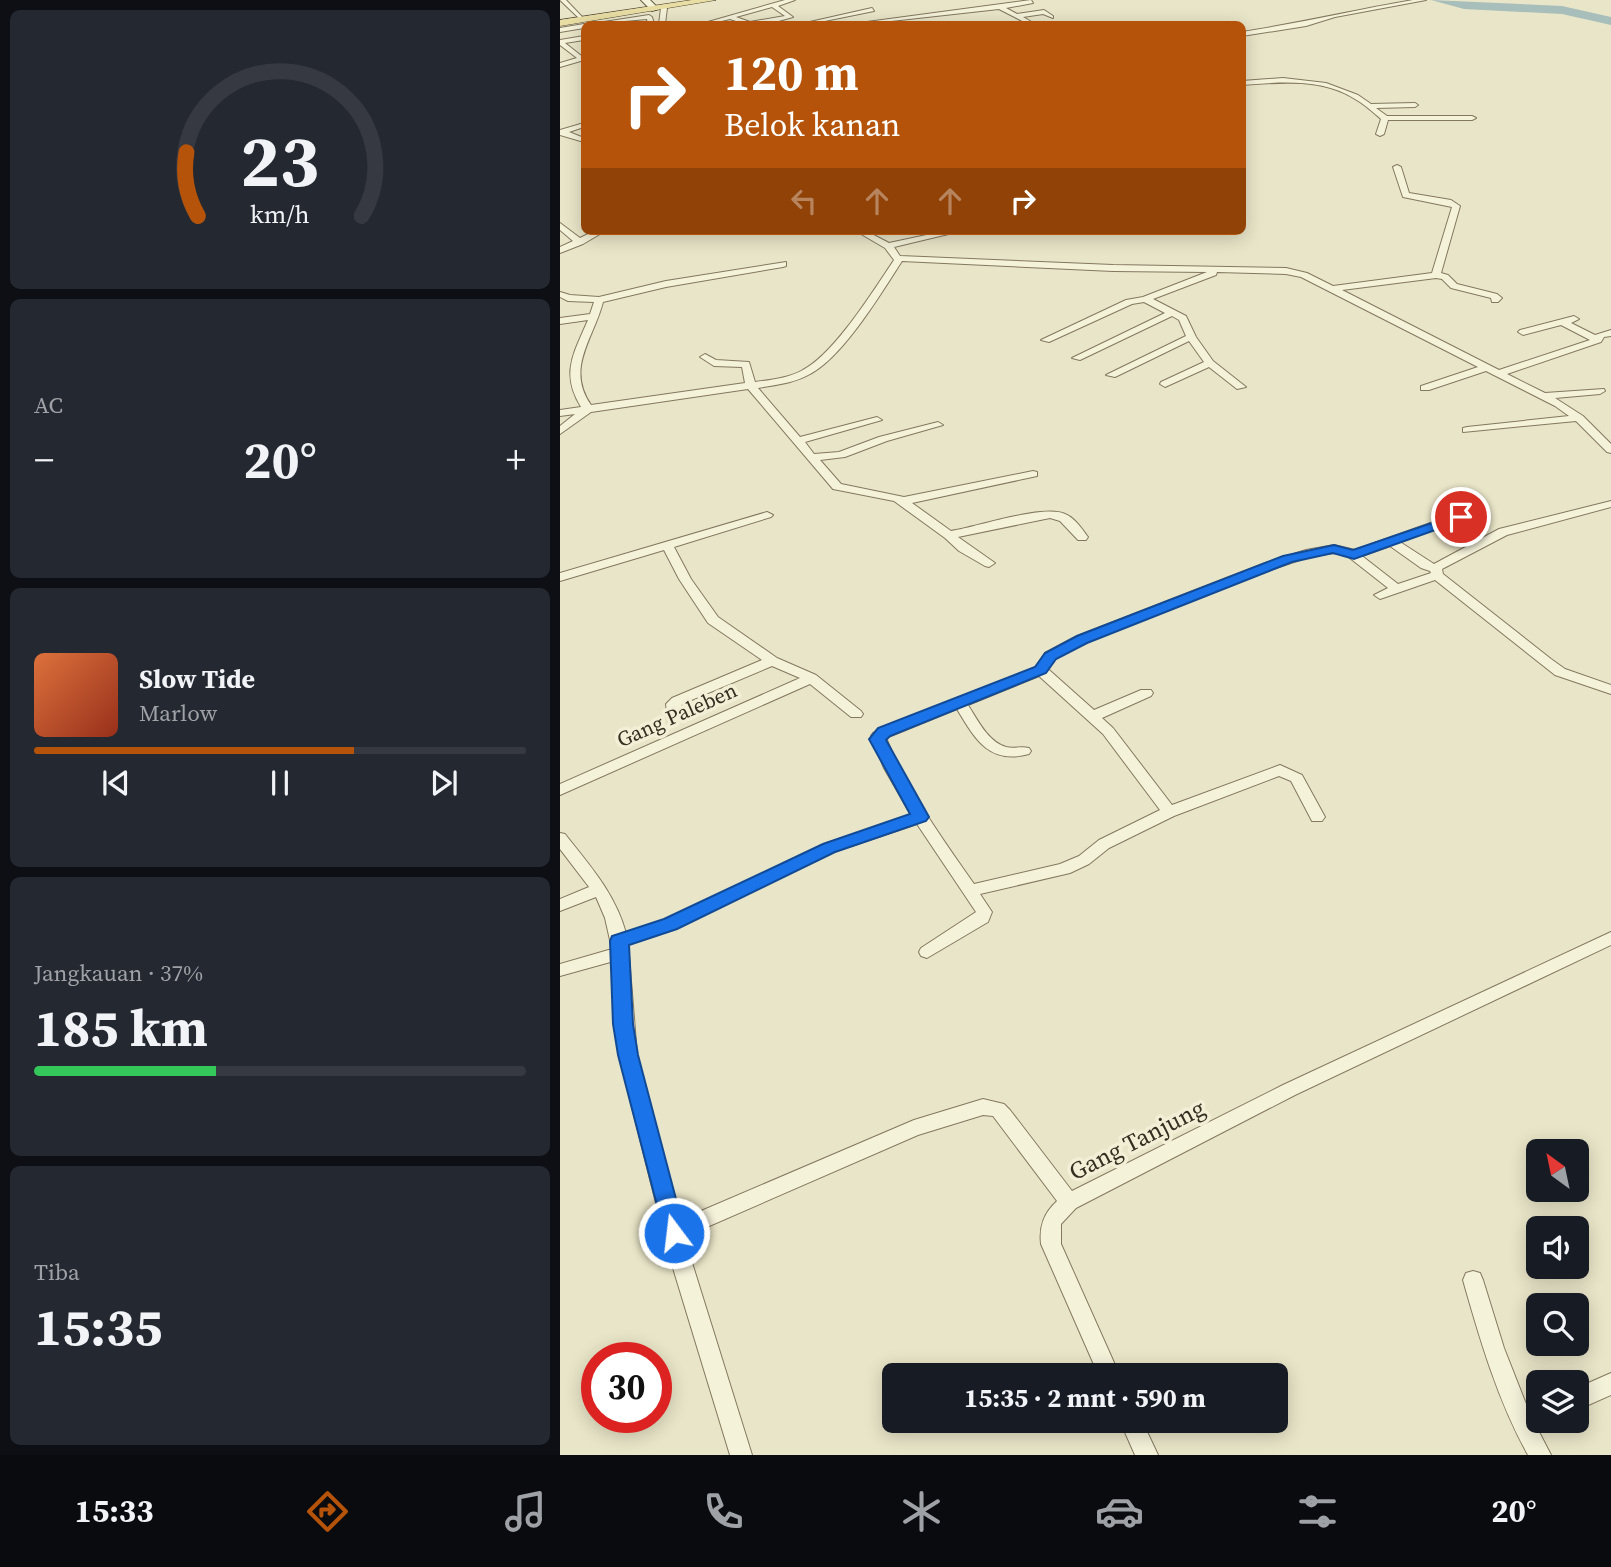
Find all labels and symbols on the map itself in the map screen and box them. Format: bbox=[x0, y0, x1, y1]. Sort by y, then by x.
pin bbox=[1431, 487, 1491, 547]
street label: Gang Paleben bbox=[612, 675, 742, 754]
street label: Gang Tanjung bbox=[1063, 1091, 1210, 1188]
north arrow bbox=[1526, 1139, 1589, 1202]
position arrow bbox=[637, 1196, 711, 1270]
speed limit sign: 30 bbox=[581, 1342, 672, 1433]

